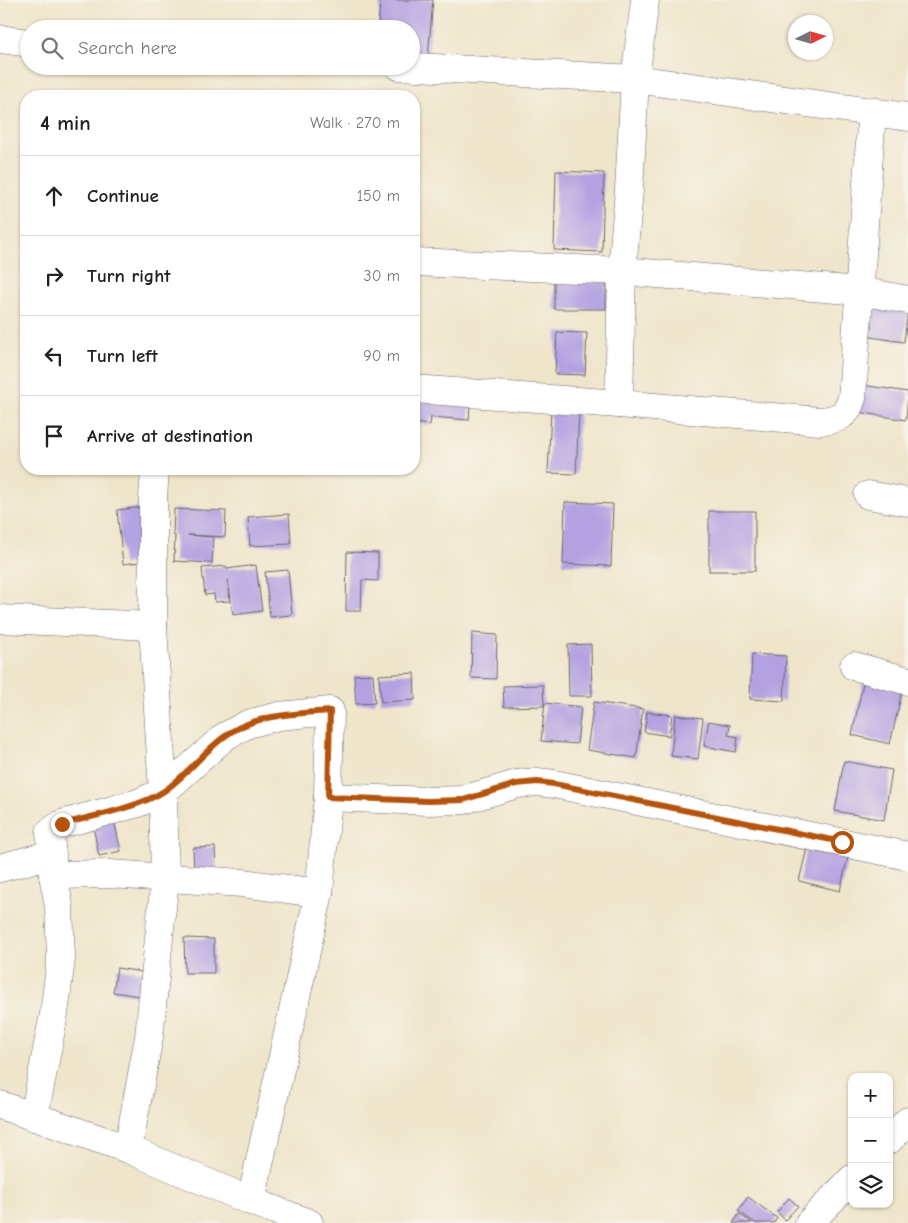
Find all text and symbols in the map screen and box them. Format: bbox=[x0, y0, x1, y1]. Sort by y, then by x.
north arrow bbox=[788, 15, 833, 60]
search box bbox=[20, 20, 420, 75]
icon: search bbox=[38, 34, 66, 62]
text: Search here bbox=[78, 37, 177, 59]
text: 4 min bbox=[40, 111, 91, 135]
text: Walk · 270 m bbox=[310, 114, 400, 132]
icon: ahead bbox=[40, 182, 68, 210]
text: Continue bbox=[87, 185, 159, 207]
text: 150 m bbox=[357, 187, 400, 205]
icon: right bbox=[40, 262, 68, 290]
text: Turn right bbox=[87, 265, 171, 287]
text: 30 m bbox=[364, 267, 400, 285]
icon: left bbox=[40, 342, 68, 370]
text: Turn left bbox=[87, 345, 158, 367]
text: 90 m bbox=[363, 347, 400, 365]
icon: arrive bbox=[40, 422, 68, 450]
text: Arrive at destination bbox=[87, 425, 253, 447]
route end bbox=[51, 813, 74, 836]
route start bbox=[831, 831, 854, 854]
map controls bbox=[848, 1073, 893, 1208]
button: + bbox=[848, 1073, 893, 1118]
button: − bbox=[848, 1118, 893, 1163]
button: layers bbox=[848, 1163, 893, 1208]

